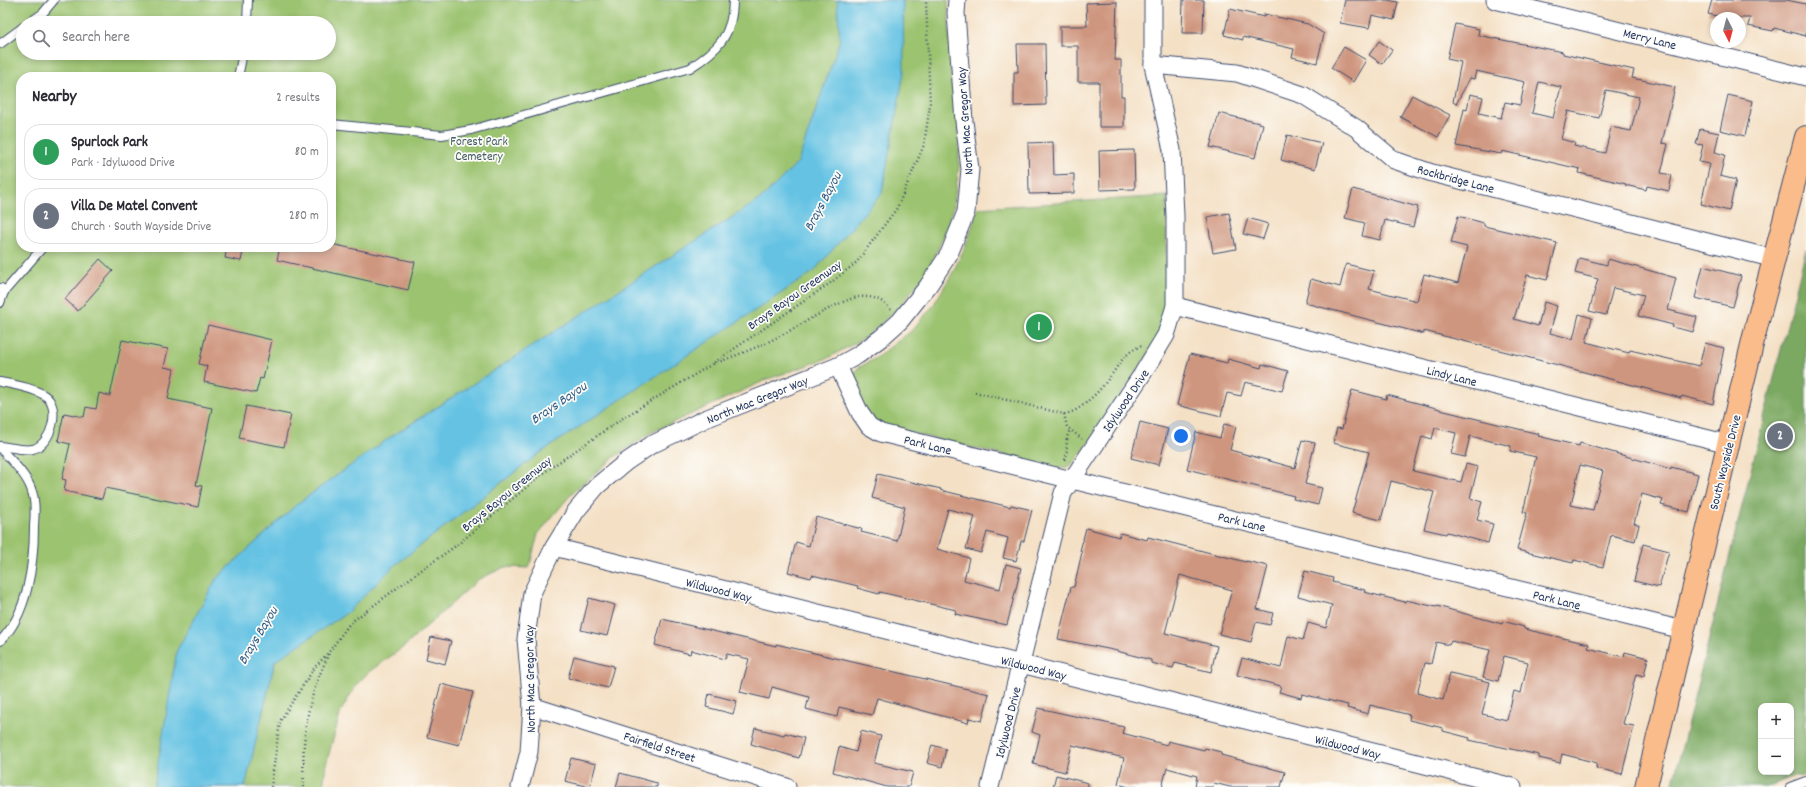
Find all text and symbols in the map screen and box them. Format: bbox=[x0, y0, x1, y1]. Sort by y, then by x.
north arrow bbox=[1710, 12, 1746, 48]
search box bbox=[16, 16, 336, 60]
street label: Merry Lane bbox=[1621, 25, 1678, 56]
icon: search bbox=[30, 27, 52, 49]
text: Search here bbox=[62, 27, 130, 49]
street label: North Mac Gregor Way bbox=[953, 66, 980, 175]
text: Nearby bbox=[32, 86, 76, 110]
text: 2 results bbox=[276, 89, 320, 108]
text: Spurlock Park bbox=[71, 132, 148, 154]
park label: Forest Park Cemetery bbox=[450, 133, 508, 167]
text: 1 bbox=[45, 143, 47, 162]
text: 80 m bbox=[295, 143, 319, 162]
text: Park · Idylwood Drive bbox=[71, 154, 175, 173]
street label: Rockbridge Lane bbox=[1415, 161, 1496, 200]
water label: Brays Bayou bbox=[800, 168, 848, 235]
text: Villa De Matel Convent bbox=[71, 196, 198, 218]
text: 2 bbox=[43, 207, 49, 226]
text: 280 m bbox=[289, 207, 319, 226]
text: Church · South Wayside Drive bbox=[71, 218, 211, 237]
street label: Brays Bayou Greenway bbox=[744, 256, 847, 336]
pin: 1 bbox=[1026, 312, 1052, 342]
street label: Lindy Lane bbox=[1424, 362, 1479, 393]
street label: Idylwood Drive bbox=[1099, 366, 1155, 437]
street label: North Mac Gregor Way bbox=[704, 372, 812, 430]
water label: Brays Bayou bbox=[527, 377, 592, 430]
street label: South Wayside Drive bbox=[1705, 413, 1747, 512]
pin: 2 bbox=[1767, 421, 1793, 451]
your location bbox=[1171, 426, 1191, 446]
street label: Park Lane bbox=[902, 431, 953, 462]
street label: Brays Bayou Greenway bbox=[458, 452, 557, 537]
street label: Park Lane bbox=[1216, 508, 1267, 539]
street label: Wildwood Way bbox=[684, 574, 754, 609]
street label: Park Lane bbox=[1531, 586, 1582, 617]
water label: Brays Bayou bbox=[234, 602, 284, 669]
street label: North Mac Gregor Way bbox=[521, 624, 542, 733]
street label: Wildwood Way bbox=[999, 652, 1069, 687]
street label: Idylwood Drive bbox=[991, 685, 1027, 760]
map controls bbox=[1758, 703, 1794, 775]
button: + bbox=[1758, 703, 1794, 739]
street label: Fairfield Street bbox=[621, 728, 698, 769]
street label: Wildwood Way bbox=[1313, 731, 1383, 766]
button: − bbox=[1758, 739, 1794, 775]

